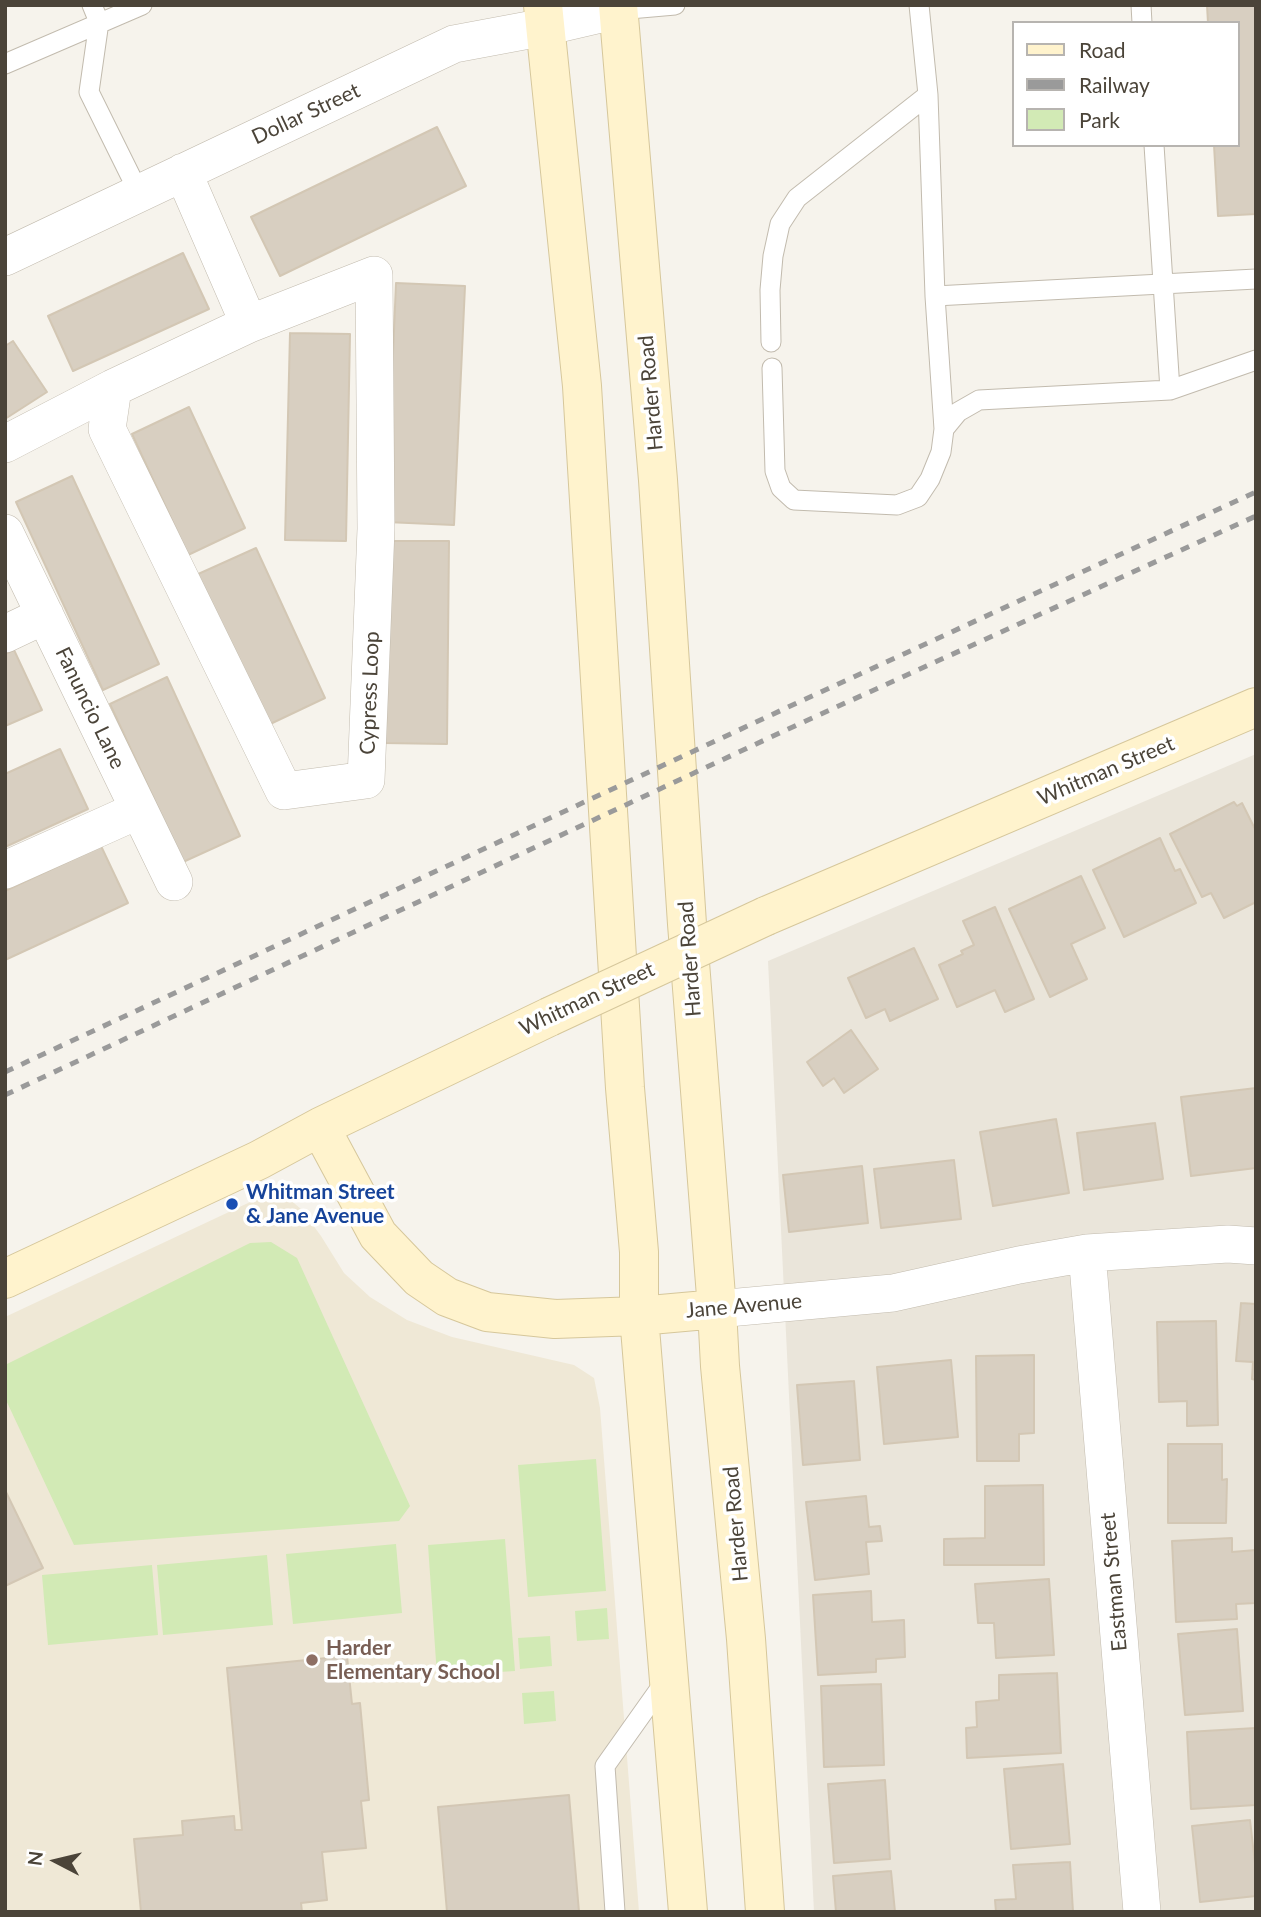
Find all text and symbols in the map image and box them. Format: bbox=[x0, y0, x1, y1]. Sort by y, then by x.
legend bbox=[1012, 21, 1240, 147]
text: Road bbox=[1079, 37, 1126, 62]
text: Railway bbox=[1079, 72, 1150, 97]
street label: Dollar Street bbox=[248, 78, 364, 150]
text: Park bbox=[1079, 107, 1120, 132]
street label: Harder Road bbox=[633, 334, 669, 452]
street label: Cypress Loop bbox=[355, 631, 385, 755]
street label: Fanuncio Lane bbox=[50, 643, 130, 773]
street label: Whitman Street bbox=[1034, 731, 1178, 811]
street label: Harder Road bbox=[673, 900, 707, 1018]
street label: Whitman Street bbox=[516, 957, 658, 1041]
place label: Whitman Street & Jane Avenue bbox=[246, 1179, 395, 1229]
marker: Whitman Street & Jane Avenue bbox=[224, 1196, 240, 1212]
street label: Jane Avenue bbox=[685, 1288, 803, 1324]
street label: Harder Road bbox=[718, 1465, 754, 1583]
street label: Eastman Street bbox=[1095, 1512, 1133, 1652]
place label: Harder Elementary School bbox=[326, 1635, 500, 1685]
marker: Harder Elementary School bbox=[304, 1652, 320, 1668]
north arrow bbox=[21, 1826, 91, 1896]
text: N bbox=[22, 1850, 47, 1867]

